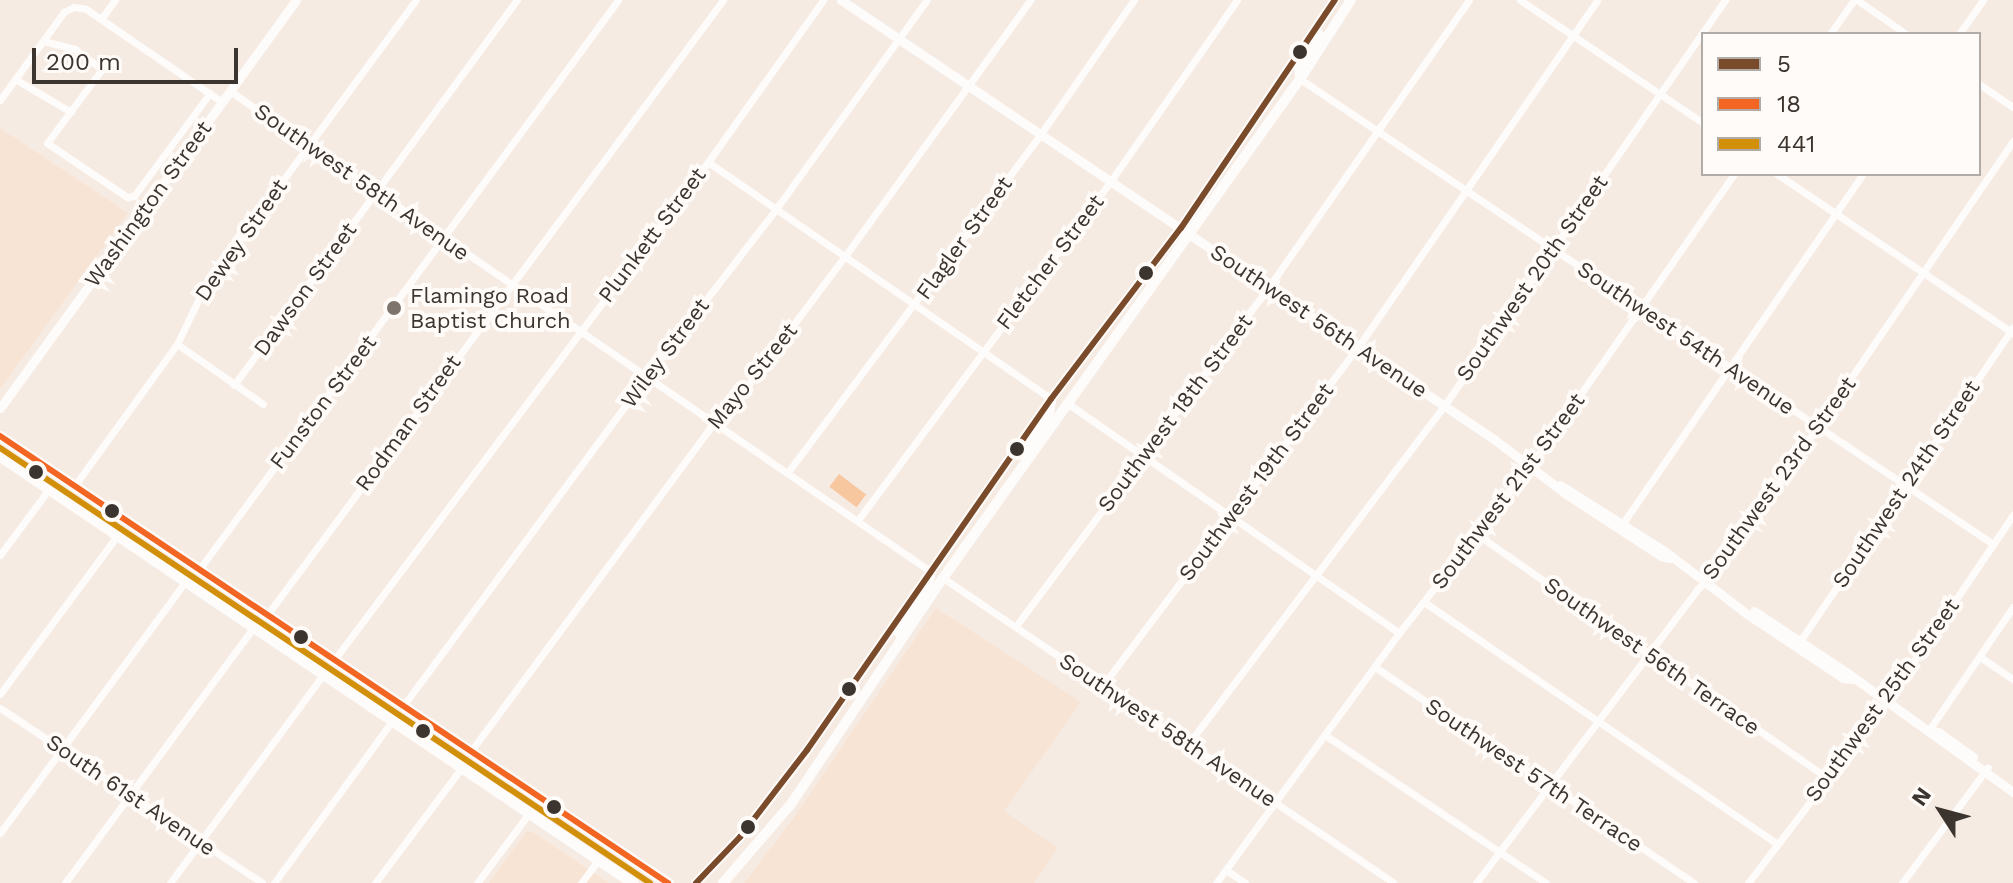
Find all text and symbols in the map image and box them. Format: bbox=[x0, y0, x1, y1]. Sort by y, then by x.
scale bar bbox=[36, 32, 242, 82]
legend bbox=[1701, 32, 1981, 176]
unlabelled marker bbox=[1292, 44, 1308, 60]
text: 200 m bbox=[46, 48, 121, 76]
text: 5 bbox=[1777, 50, 1791, 78]
text: 18 bbox=[1777, 90, 1801, 118]
street label: Southwest 58th Avenue bbox=[249, 97, 475, 267]
street label: Washington Street bbox=[79, 116, 217, 292]
text: 441 bbox=[1777, 130, 1815, 158]
street label: Plunkett Street bbox=[593, 162, 711, 308]
street label: Southwest 20th Street bbox=[1451, 170, 1613, 386]
street label: Flagler Street bbox=[910, 171, 1018, 305]
street label: Dewey Street bbox=[189, 174, 293, 306]
street label: Fletcher Street bbox=[990, 189, 1110, 335]
street label: Dawson Street bbox=[248, 217, 362, 361]
street label: Southwest 56th Avenue bbox=[1205, 238, 1433, 404]
street label: Southwest 54th Avenue bbox=[1572, 255, 1800, 421]
unlabelled marker bbox=[1138, 265, 1154, 281]
place label: Flamingo Road Baptist Church bbox=[410, 282, 571, 334]
street label: Wiley Street bbox=[615, 293, 715, 413]
marker: Flamingo Road Baptist Church bbox=[385, 299, 403, 317]
street label: Southwest 18th Street bbox=[1092, 309, 1258, 517]
street label: Mayo Street bbox=[701, 318, 803, 434]
street label: Funston Street bbox=[264, 330, 382, 474]
street label: Rodman Street bbox=[350, 350, 466, 496]
street label: Southwest 23rd Street bbox=[1697, 371, 1861, 585]
street label: Southwest 24th Street bbox=[1827, 375, 1985, 593]
street label: Southwest 19th Street bbox=[1173, 378, 1339, 586]
street label: Southwest 21st Street bbox=[1426, 388, 1590, 594]
unlabelled marker bbox=[1009, 441, 1025, 457]
unlabelled marker bbox=[28, 464, 44, 480]
unlabelled marker bbox=[104, 503, 120, 519]
street label: Southwest 56th Terrace bbox=[1539, 571, 1765, 741]
street label: Southwest 25th Street bbox=[1799, 593, 1965, 807]
unlabelled marker bbox=[293, 629, 309, 645]
street label: Southwest 58th Avenue bbox=[1054, 647, 1282, 813]
unlabelled marker bbox=[841, 681, 857, 697]
street label: Southwest 57th Terrace bbox=[1420, 692, 1648, 858]
unlabelled marker bbox=[415, 723, 431, 739]
street label: South 61st Avenue bbox=[41, 728, 221, 862]
north arrow bbox=[1901, 771, 1981, 851]
text: N bbox=[1906, 783, 1936, 811]
unlabelled marker bbox=[546, 799, 562, 815]
unlabelled marker bbox=[740, 819, 756, 835]

